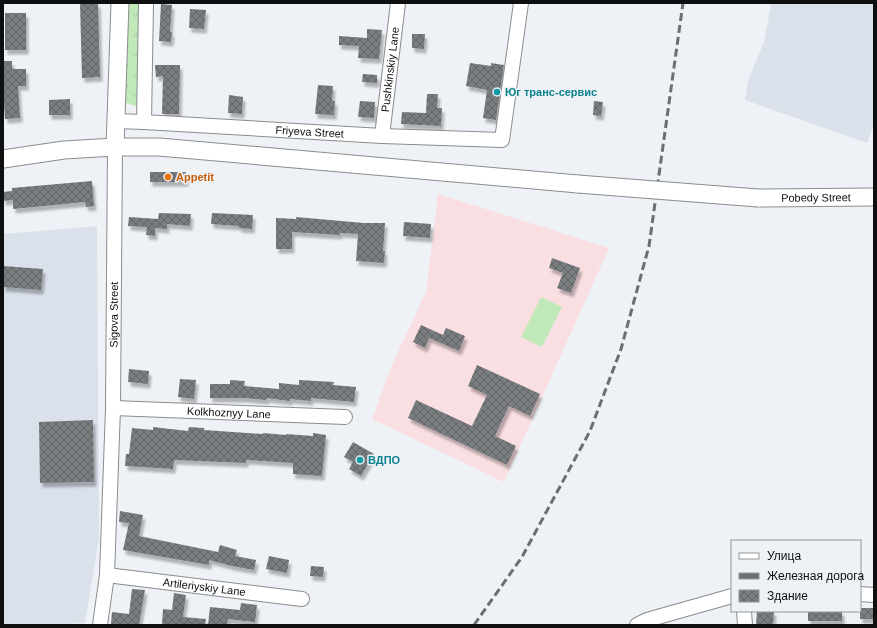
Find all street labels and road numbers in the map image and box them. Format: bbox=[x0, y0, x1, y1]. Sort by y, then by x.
street label: Pushkinskiy Lane bbox=[379, 26, 401, 113]
street label: Friyeva Street bbox=[275, 124, 344, 140]
street label: Pobedy Street bbox=[781, 191, 851, 204]
street label: Sigova Street bbox=[107, 281, 120, 348]
street label: Kolkhoznyy Lane bbox=[187, 405, 271, 420]
street label: Artileriyskiy Lane bbox=[162, 576, 246, 598]

